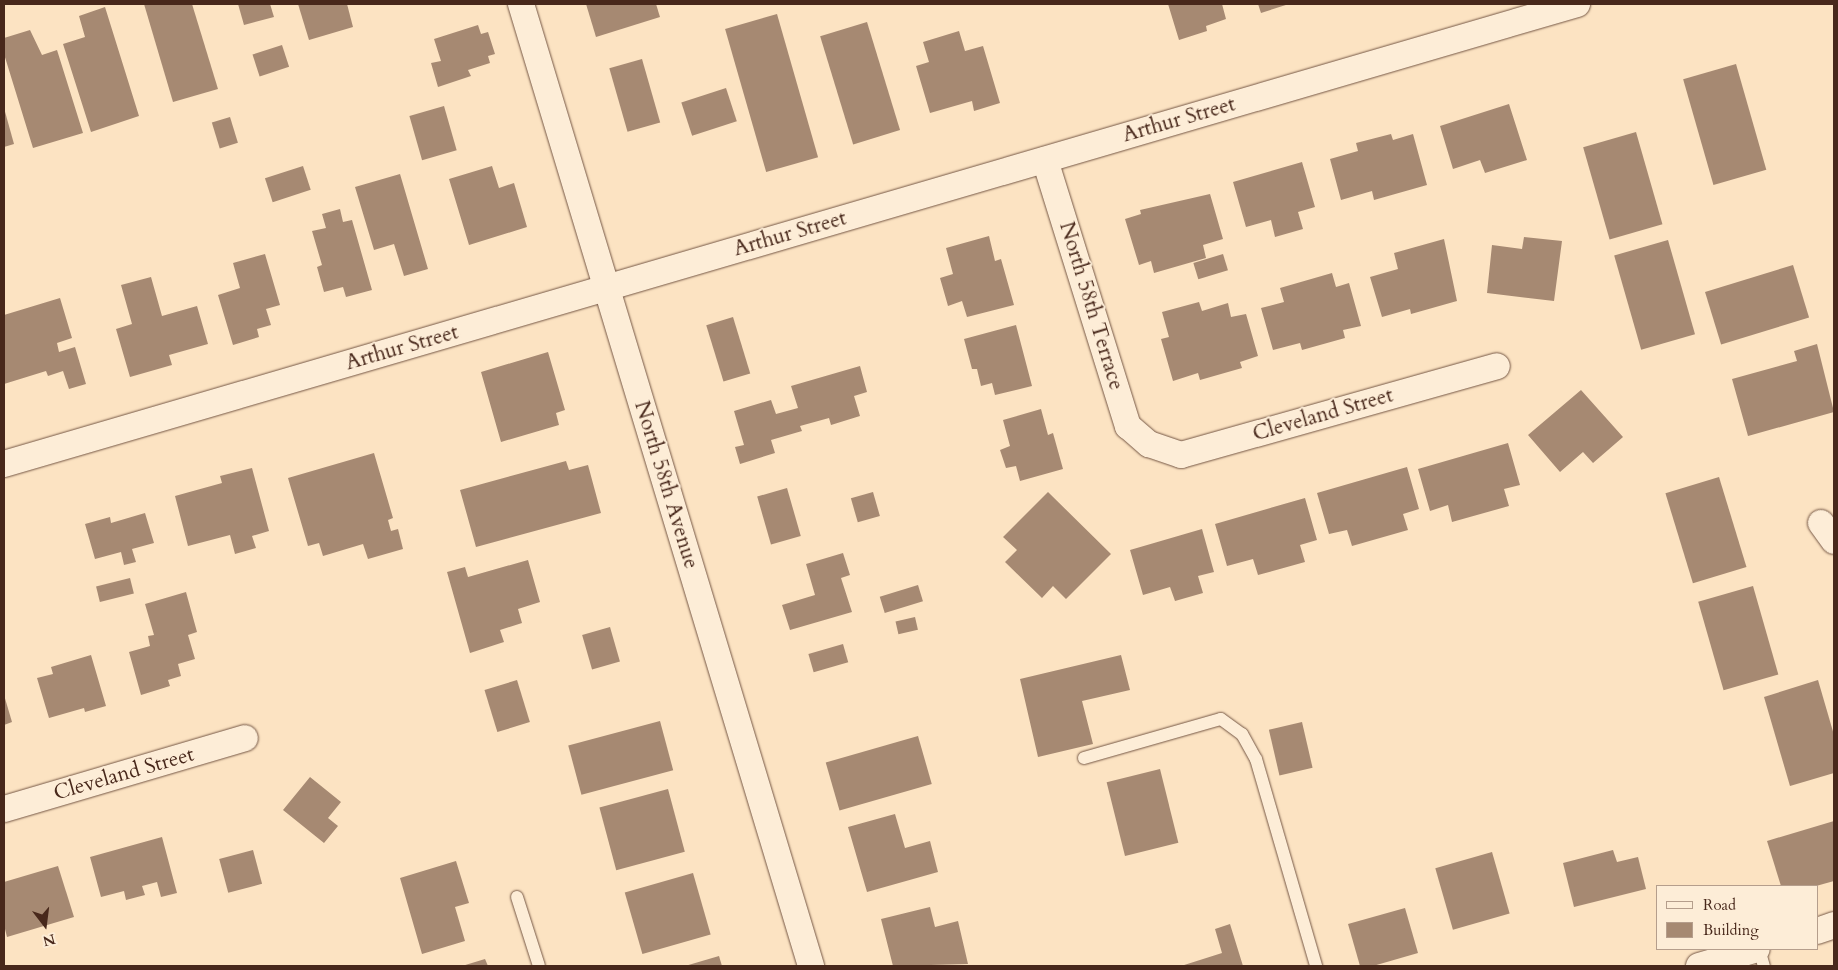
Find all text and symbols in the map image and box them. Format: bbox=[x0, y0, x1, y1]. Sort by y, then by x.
street label: Arthur Street bbox=[1120, 92, 1238, 148]
street label: Arthur Street bbox=[731, 206, 849, 262]
street label: North 58th Terrace bbox=[1053, 219, 1129, 393]
street label: Arthur Street bbox=[343, 320, 461, 376]
street label: Cleveland Street bbox=[1250, 383, 1396, 447]
street label: North 58th Avenue bbox=[628, 398, 704, 572]
street label: Cleveland Street bbox=[51, 742, 197, 806]
legend bbox=[1656, 885, 1818, 950]
text: Road bbox=[1703, 895, 1736, 915]
north arrow bbox=[20, 900, 70, 950]
text: Building bbox=[1703, 920, 1759, 940]
text: N bbox=[41, 929, 57, 951]

